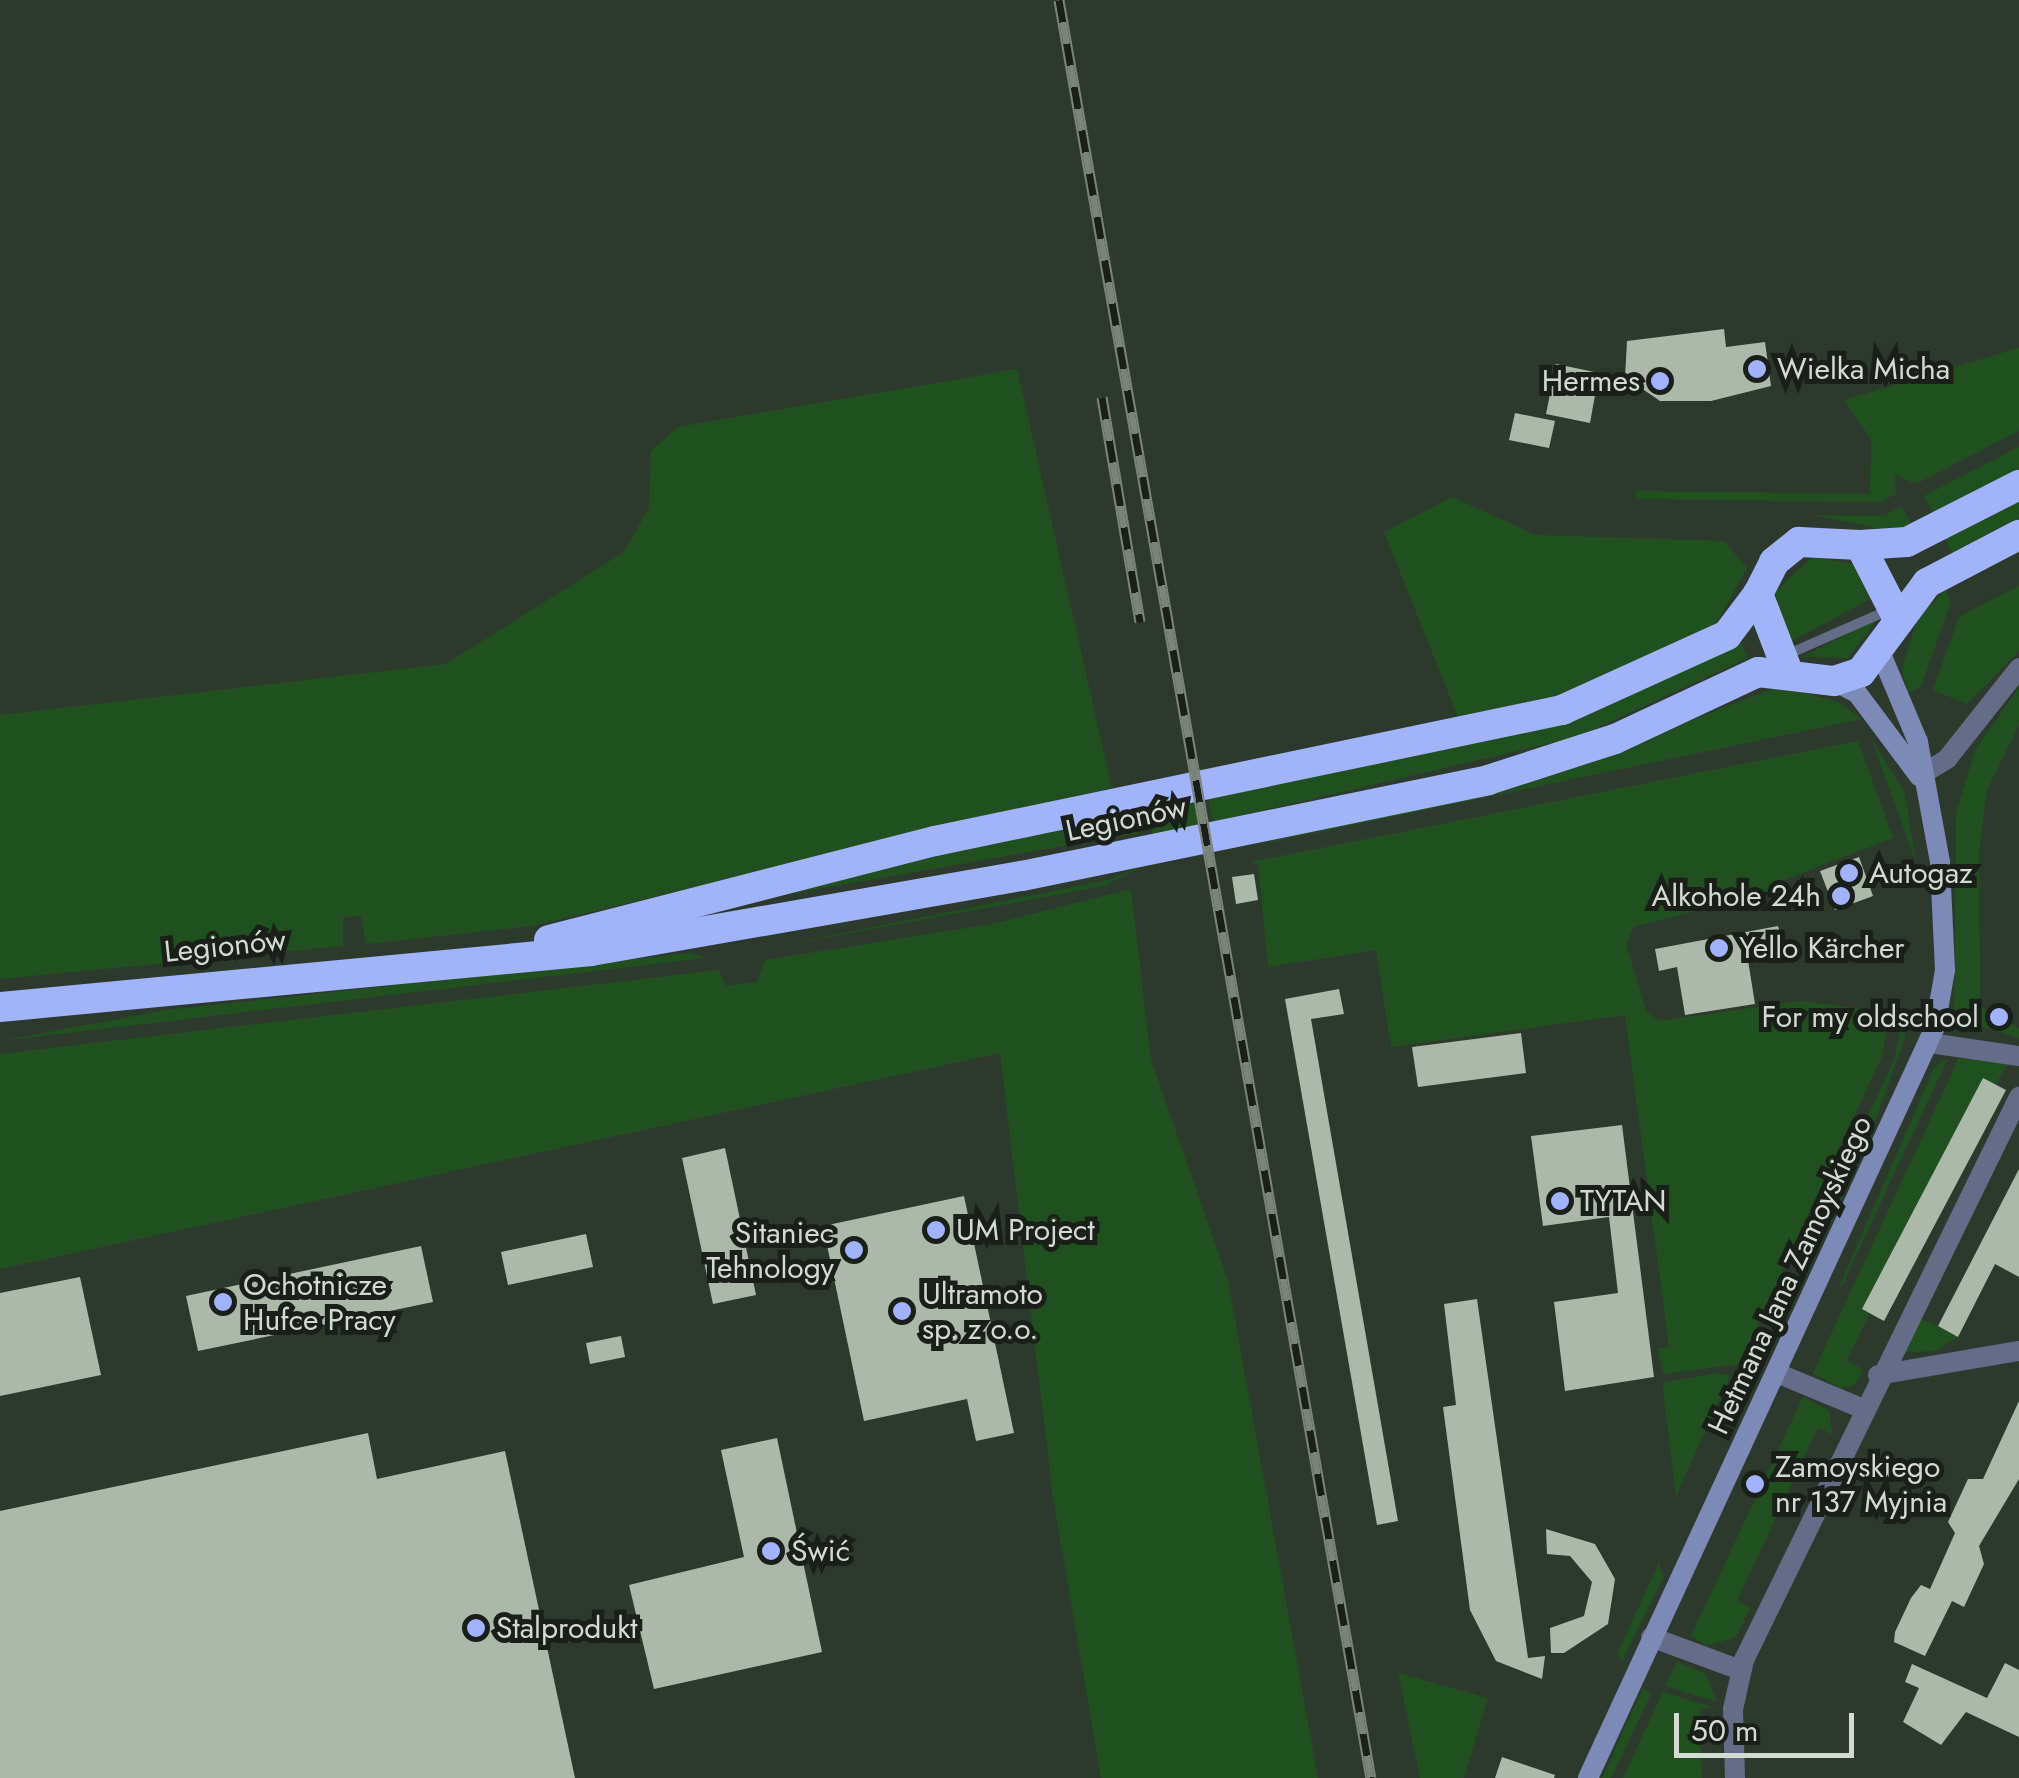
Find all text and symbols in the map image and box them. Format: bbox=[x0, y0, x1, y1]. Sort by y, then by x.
place label: Wielka Micha bbox=[1777, 351, 1950, 387]
marker: Wielka Micha bbox=[1746, 358, 1768, 380]
place label: Hermes bbox=[1542, 363, 1640, 399]
marker: Hermes bbox=[1649, 370, 1671, 392]
street label: Legionów bbox=[1062, 789, 1190, 849]
place label: Autogaz bbox=[1869, 855, 1973, 891]
marker: Autogaz bbox=[1838, 862, 1860, 884]
place label: Alkohole 24h bbox=[1651, 878, 1821, 914]
marker: Alkohole 24h bbox=[1830, 885, 1852, 907]
street label: Legionów bbox=[162, 922, 288, 970]
place label: Yello Kärcher bbox=[1739, 930, 1905, 966]
marker: Yello Kärcher bbox=[1708, 937, 1730, 959]
place label: For my oldschool bbox=[1762, 999, 1979, 1035]
marker: For my oldschool bbox=[1988, 1006, 2010, 1028]
street label: Hetmana Jana Zamoyskiego bbox=[1700, 1110, 1880, 1440]
place label: TYTAN bbox=[1580, 1183, 1667, 1219]
marker: TYTAN bbox=[1549, 1190, 1571, 1212]
place label: UM Project bbox=[956, 1212, 1095, 1248]
place label: Sitaniec Tehnology bbox=[706, 1215, 834, 1286]
marker: UM Project bbox=[925, 1219, 947, 1241]
marker: Sitaniec Tehnology bbox=[843, 1239, 865, 1261]
place label: Ochotnicze Hufce Pracy bbox=[243, 1267, 396, 1338]
place label: Ultramoto sp. z o.o. bbox=[922, 1276, 1043, 1346]
marker: Ochotnicze Hufce Pracy bbox=[212, 1291, 234, 1313]
marker: Ultramoto sp. z o.o. bbox=[891, 1300, 913, 1322]
place label: Zamoyskiego nr 137 Myjnia bbox=[1775, 1449, 1947, 1520]
marker: Zamoyskiego nr 137 Myjnia bbox=[1744, 1473, 1766, 1495]
place label: Świć bbox=[791, 1533, 850, 1569]
marker: Świć bbox=[760, 1540, 782, 1562]
place label: Stalprodukt bbox=[496, 1610, 638, 1646]
marker: Stalprodukt bbox=[465, 1617, 487, 1639]
scale bar bbox=[1679, 1693, 1859, 1755]
text: 50 m bbox=[1691, 1709, 1758, 1752]

